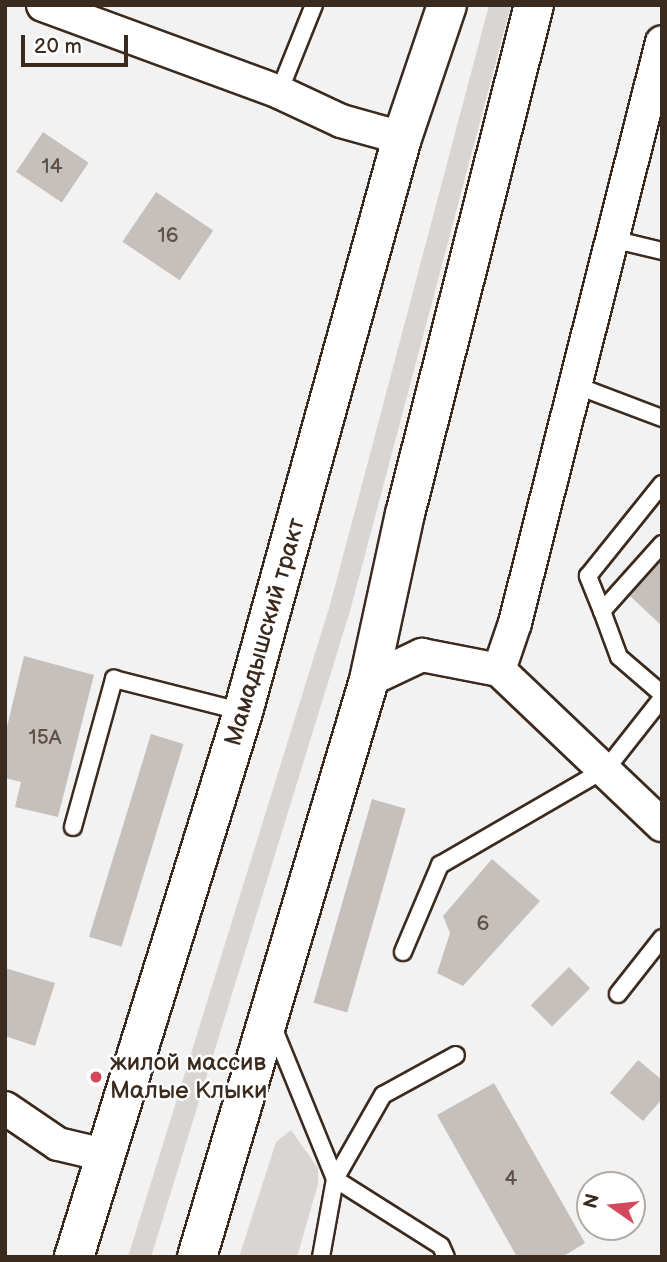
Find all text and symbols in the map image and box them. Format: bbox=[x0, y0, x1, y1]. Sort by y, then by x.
scale bar bbox=[24, 21, 131, 65]
text: 20 m bbox=[34, 34, 82, 59]
house number: 14 bbox=[42, 154, 62, 180]
house number: 16 bbox=[158, 223, 178, 249]
street label: Мамадышский тракт bbox=[219, 515, 311, 749]
house number: 15А bbox=[29, 725, 61, 751]
house number: 6 bbox=[477, 911, 489, 937]
place label: жилой массив Малые Клыки bbox=[110, 1049, 268, 1105]
marker: жилой массив Малые Клыки bbox=[88, 1069, 104, 1085]
house number: 4 bbox=[505, 1166, 517, 1192]
north arrow bbox=[576, 1171, 646, 1241]
text: N bbox=[579, 1192, 605, 1211]

